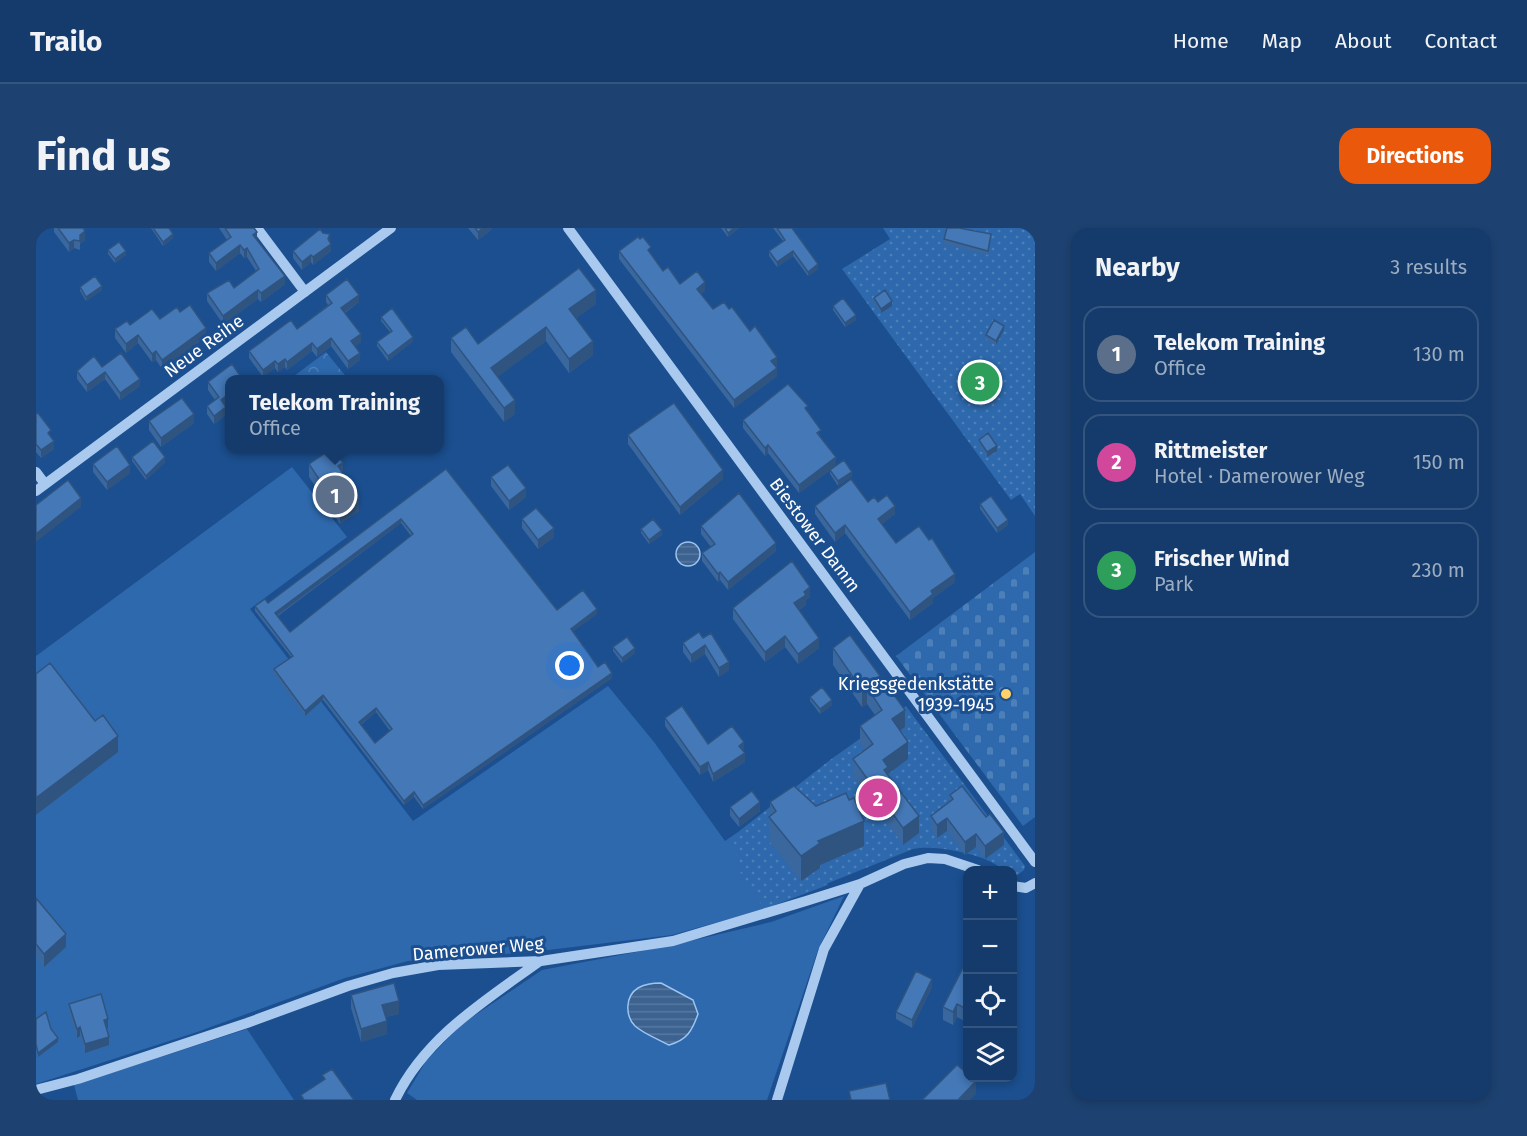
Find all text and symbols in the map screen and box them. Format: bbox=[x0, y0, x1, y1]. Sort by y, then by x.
text: Trailo bbox=[30, 25, 102, 58]
text: Home bbox=[1173, 28, 1229, 54]
text: Map bbox=[1262, 28, 1302, 54]
text: About bbox=[1335, 28, 1392, 54]
text: Contact bbox=[1425, 28, 1497, 54]
button: Directions bbox=[1339, 128, 1491, 184]
text: Find us bbox=[36, 131, 171, 181]
text: Nearby bbox=[1095, 252, 1180, 283]
text: 3 results bbox=[1390, 255, 1467, 279]
street label: Neue Reihe bbox=[160, 310, 248, 382]
text: Telekom Training bbox=[1154, 329, 1325, 356]
text: 1 bbox=[1112, 342, 1121, 366]
text: 130 m bbox=[1413, 342, 1465, 366]
text: Office bbox=[1154, 356, 1206, 380]
pin: 3 bbox=[960, 360, 1000, 404]
popup bbox=[225, 375, 444, 453]
text: Telekom Training bbox=[249, 389, 420, 416]
text: Office bbox=[249, 416, 301, 440]
text: Rittmeister bbox=[1154, 437, 1267, 464]
text: 2 bbox=[1111, 450, 1122, 474]
text: 150 m bbox=[1413, 450, 1465, 474]
text: Hotel · Damerower Weg bbox=[1154, 464, 1365, 488]
pin: 1 bbox=[316, 472, 354, 518]
street label: Biestower Damm bbox=[765, 473, 865, 597]
text: Frischer Wind bbox=[1154, 545, 1290, 572]
text: 3 bbox=[1111, 558, 1122, 582]
text: 230 m bbox=[1412, 558, 1465, 582]
text: Park bbox=[1154, 572, 1193, 596]
your location bbox=[555, 651, 584, 680]
place label: Kriegsgedenkstätte 1939-1945 bbox=[838, 673, 994, 716]
marker: Kriegsgedenkstätte 1939-1945 bbox=[999, 687, 1013, 701]
pin: 2 bbox=[858, 776, 898, 820]
map controls bbox=[963, 866, 1017, 1082]
button: + bbox=[963, 866, 1017, 920]
button: − bbox=[963, 920, 1017, 974]
street label: Damerower Weg bbox=[411, 932, 545, 966]
button: locate bbox=[963, 974, 1017, 1028]
button: layers bbox=[963, 1028, 1017, 1082]

